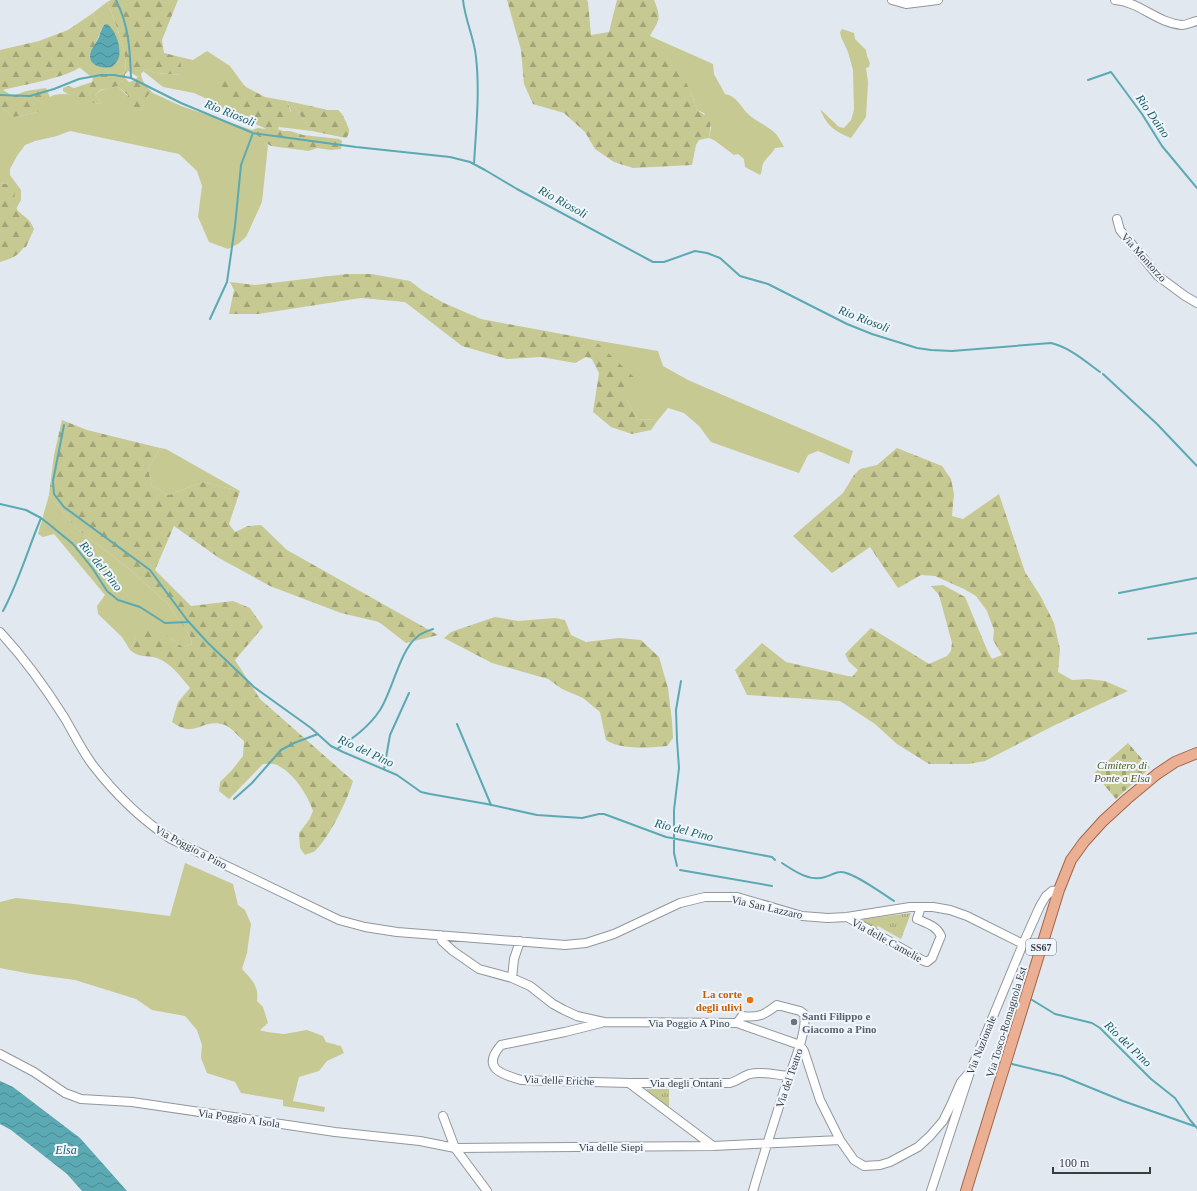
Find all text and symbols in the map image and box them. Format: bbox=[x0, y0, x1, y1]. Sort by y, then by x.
water label: Rio Daino bbox=[1132, 91, 1173, 140]
water label: Rio Riosoli bbox=[202, 96, 258, 130]
water label: Rio Riosoli bbox=[535, 182, 590, 221]
street label: Via Montorzo bbox=[1119, 230, 1169, 284]
water label: Rio Riosoli bbox=[836, 302, 892, 335]
water label: Rio del Pino bbox=[76, 538, 125, 594]
water label: Rio del Pino bbox=[335, 732, 396, 770]
park label: Cimitero di Ponte a Elsa bbox=[1093, 759, 1151, 784]
water label: Rio del Pino bbox=[652, 816, 715, 844]
street label: Via Poggio a Pino bbox=[153, 823, 229, 871]
street label: Via San Lazzaro bbox=[730, 893, 804, 921]
street label: Via delle Camelie bbox=[850, 916, 924, 964]
road number: SS67 bbox=[1026, 939, 1056, 955]
street label: Via Tosco-Romagnola Est bbox=[983, 965, 1029, 1079]
place label: La corte degli ulivi bbox=[696, 988, 742, 1013]
marker: La corte degli ulivi bbox=[745, 995, 755, 1005]
place label: Santi Filippo e Giacomo a Pino bbox=[802, 1010, 877, 1035]
street label: Via Nazionale bbox=[964, 1014, 998, 1076]
street label: Via Poggio A Pino bbox=[648, 1017, 730, 1029]
marker: Santi Filippo e Giacomo a Pino bbox=[789, 1017, 799, 1027]
water label: Rio del Pino bbox=[1101, 1017, 1154, 1070]
street label: Via del Teatro bbox=[773, 1046, 805, 1109]
street label: Via delle Eriche bbox=[523, 1073, 595, 1087]
street label: Via degli Ontani bbox=[650, 1077, 722, 1089]
street label: Via Poggio A Isola bbox=[197, 1106, 281, 1130]
street label: Via delle Siepi bbox=[579, 1141, 643, 1153]
water label: Elsa bbox=[54, 1143, 77, 1157]
scale bar bbox=[1053, 1149, 1150, 1175]
text: 100 m bbox=[1059, 1156, 1090, 1170]

